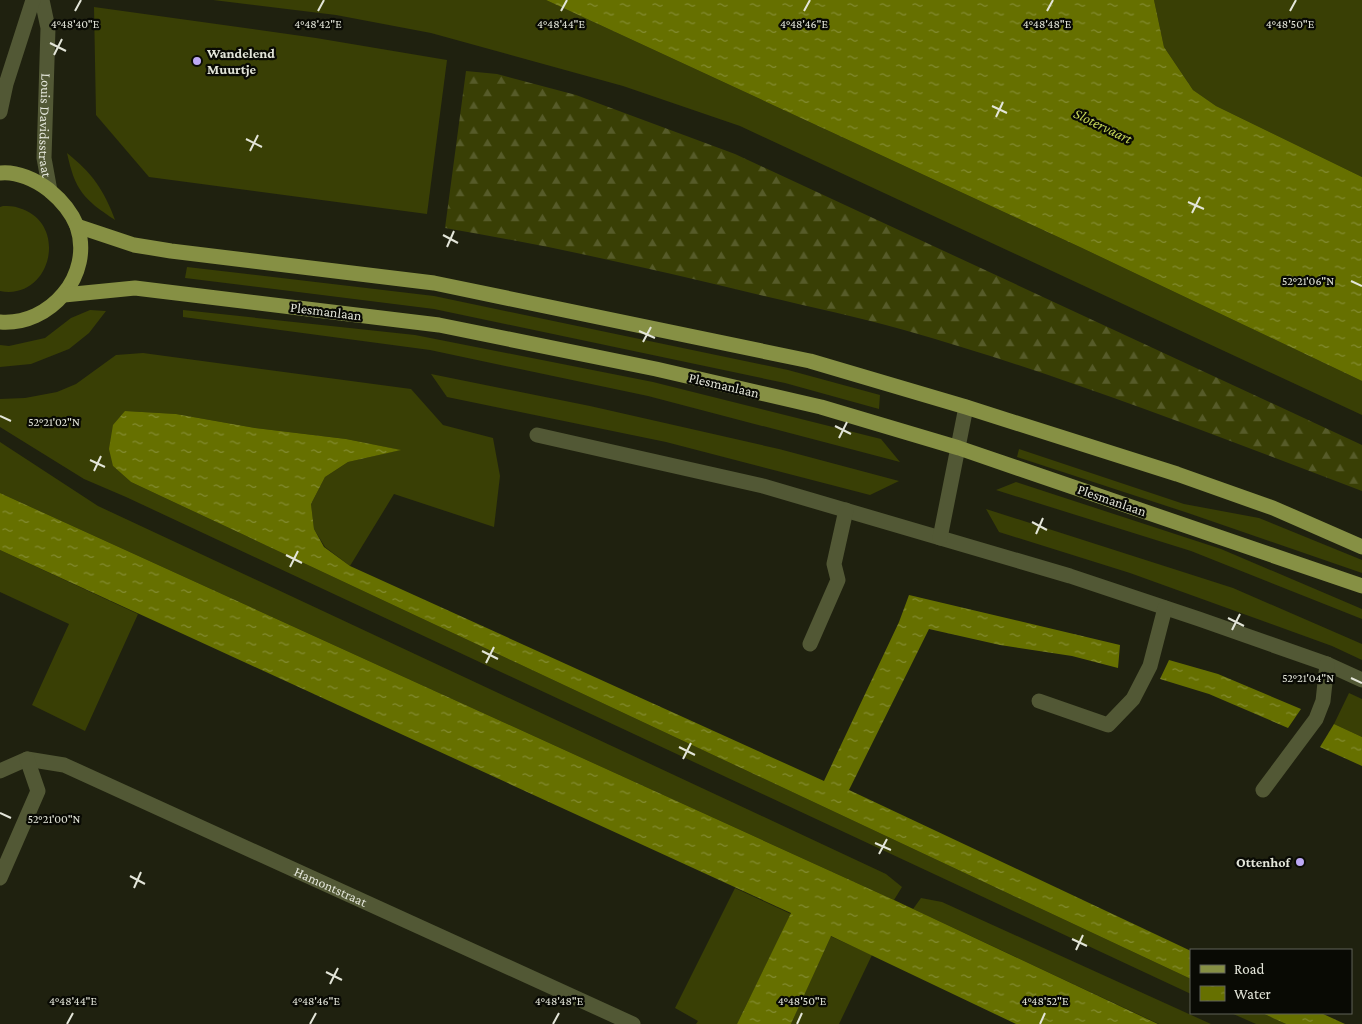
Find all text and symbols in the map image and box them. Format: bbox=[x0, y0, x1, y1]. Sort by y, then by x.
text: 4°48'40"E bbox=[51, 17, 100, 31]
text: 4°48'42"E bbox=[294, 17, 342, 31]
text: 4°48'44"E bbox=[537, 17, 585, 31]
text: 4°48'46"E bbox=[780, 17, 828, 31]
text: 4°48'48"E bbox=[1023, 17, 1072, 31]
text: 4°48'50"E bbox=[1266, 17, 1315, 31]
place label: Wandelend Muurtje bbox=[206, 45, 275, 78]
marker: Wandelend Muurtje bbox=[191, 55, 203, 67]
street label: Louis Davidsstraat bbox=[36, 73, 55, 179]
water label: Slotervaart bbox=[1071, 105, 1135, 147]
text: 52°21'06"N bbox=[1282, 274, 1334, 288]
street label: Plesmanlaan bbox=[289, 299, 363, 323]
street label: Plesmanlaan bbox=[687, 369, 761, 401]
text: 52°21'02"N bbox=[28, 415, 80, 429]
street label: Plesmanlaan bbox=[1075, 481, 1149, 519]
text: 52°21'04"N bbox=[1282, 671, 1334, 685]
text: 52°21'00"N bbox=[28, 812, 81, 826]
place label: Ottenhof bbox=[1236, 854, 1292, 870]
marker: Ottenhof bbox=[1294, 856, 1306, 868]
street label: Hamontstraat bbox=[292, 863, 370, 910]
legend bbox=[1190, 949, 1352, 1014]
text: Road bbox=[1234, 961, 1265, 977]
text: Water bbox=[1234, 986, 1271, 1002]
text: 4°48'44"E bbox=[49, 994, 97, 1008]
text: 4°48'46"E bbox=[292, 994, 340, 1008]
text: 4°48'48"E bbox=[535, 994, 584, 1008]
text: 4°48'50"E bbox=[778, 994, 827, 1008]
text: 4°48'52"E bbox=[1021, 994, 1069, 1008]

